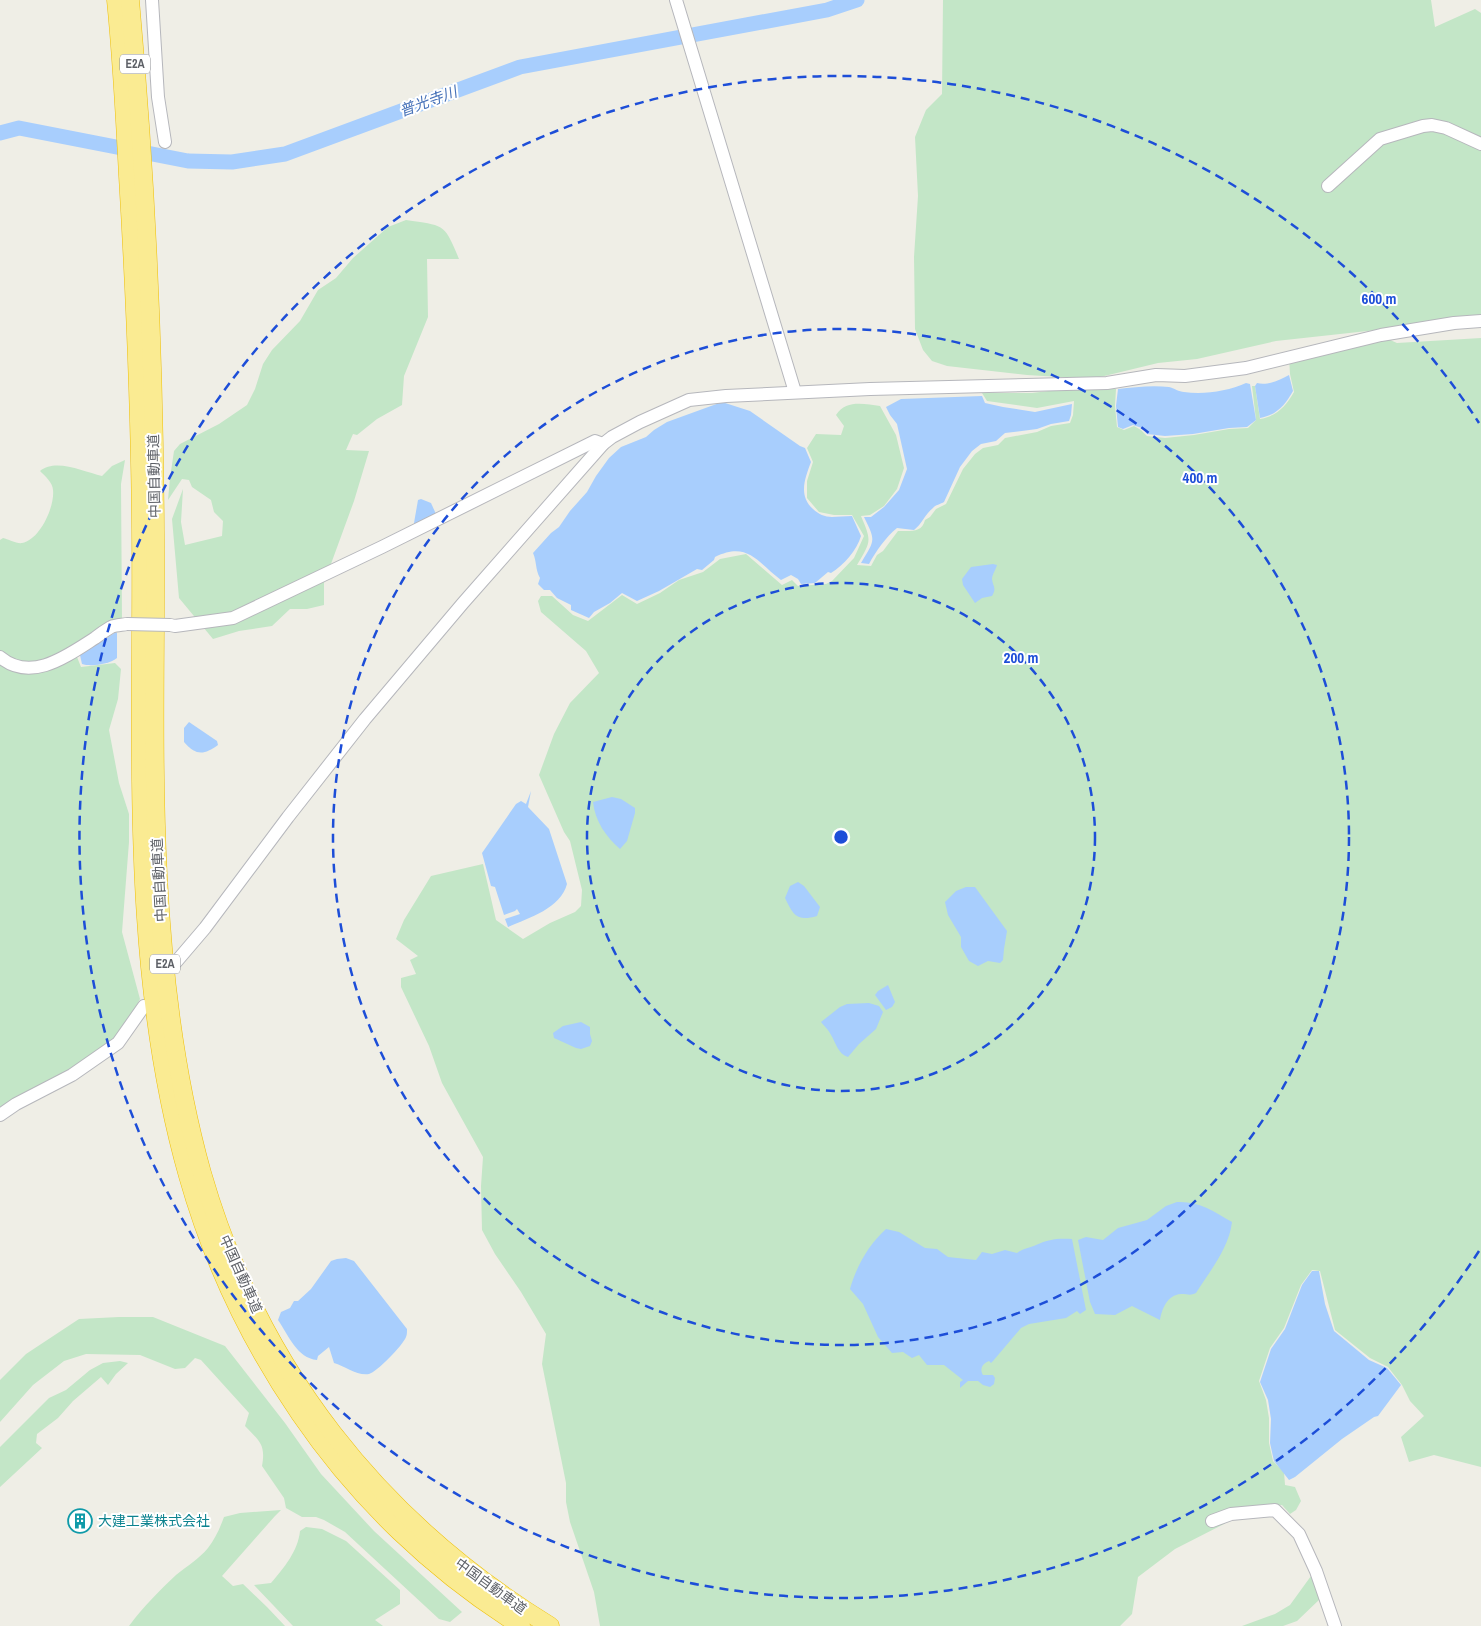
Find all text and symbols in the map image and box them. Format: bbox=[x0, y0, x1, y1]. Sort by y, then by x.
road number: E2A bbox=[120, 54, 150, 74]
water label: 普光寺川 bbox=[396, 80, 462, 121]
text: 600 m bbox=[1362, 288, 1396, 309]
street label: 中国自動車道 bbox=[144, 434, 164, 518]
text: 400 m bbox=[1183, 467, 1217, 488]
text: 200 m bbox=[1004, 647, 1038, 668]
centre of rings bbox=[832, 828, 850, 846]
street label: 中国自動車道 bbox=[148, 838, 170, 922]
road number: E2A bbox=[150, 954, 180, 974]
street label: 中国自動車道 bbox=[216, 1232, 266, 1316]
building icon: 大建工業株式会社 bbox=[67, 1508, 93, 1534]
place label: 大建工業株式会社 bbox=[98, 1512, 210, 1530]
street label: 中国自動車道 bbox=[452, 1554, 530, 1618]

